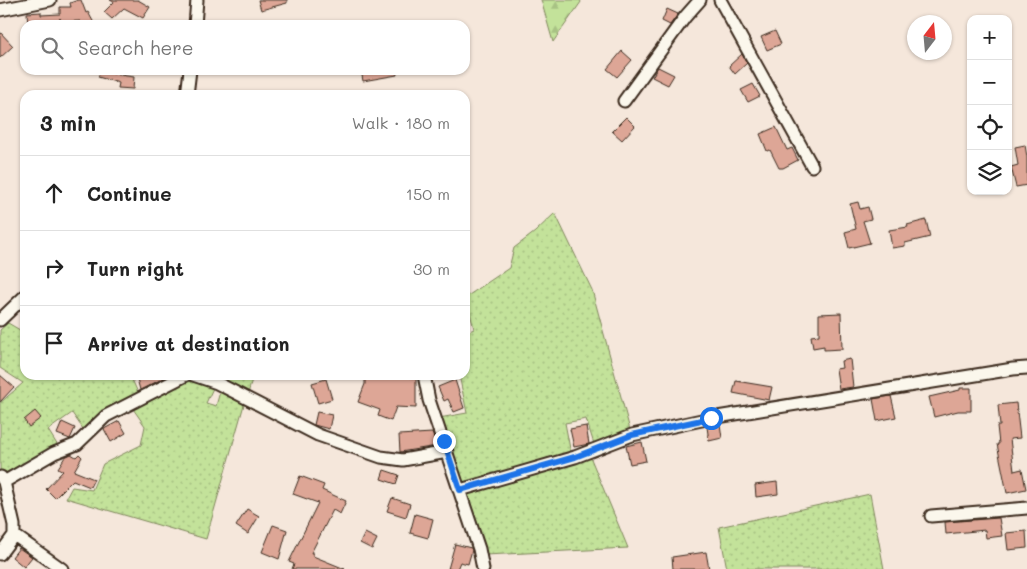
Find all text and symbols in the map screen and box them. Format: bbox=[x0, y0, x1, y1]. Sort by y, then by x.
north arrow bbox=[907, 15, 952, 60]
map controls bbox=[967, 15, 1012, 195]
button: + bbox=[967, 15, 1012, 60]
search box bbox=[20, 20, 470, 75]
icon: search bbox=[38, 34, 66, 62]
text: Search here bbox=[78, 35, 194, 60]
button: − bbox=[967, 60, 1012, 105]
button: locate bbox=[967, 105, 1012, 150]
text: 3 min bbox=[40, 109, 96, 136]
text: Walk · 180 m bbox=[352, 112, 450, 133]
button: layers bbox=[967, 150, 1012, 195]
icon: ahead bbox=[40, 179, 68, 207]
text: Continue bbox=[87, 181, 172, 206]
text: 150 m bbox=[406, 183, 450, 204]
icon: right bbox=[40, 254, 68, 282]
text: Turn right bbox=[87, 256, 184, 281]
text: 30 m bbox=[413, 258, 450, 279]
icon: arrive bbox=[40, 329, 68, 357]
text: Arrive at destination bbox=[87, 331, 290, 356]
route start bbox=[700, 407, 723, 430]
route end bbox=[433, 430, 456, 453]

